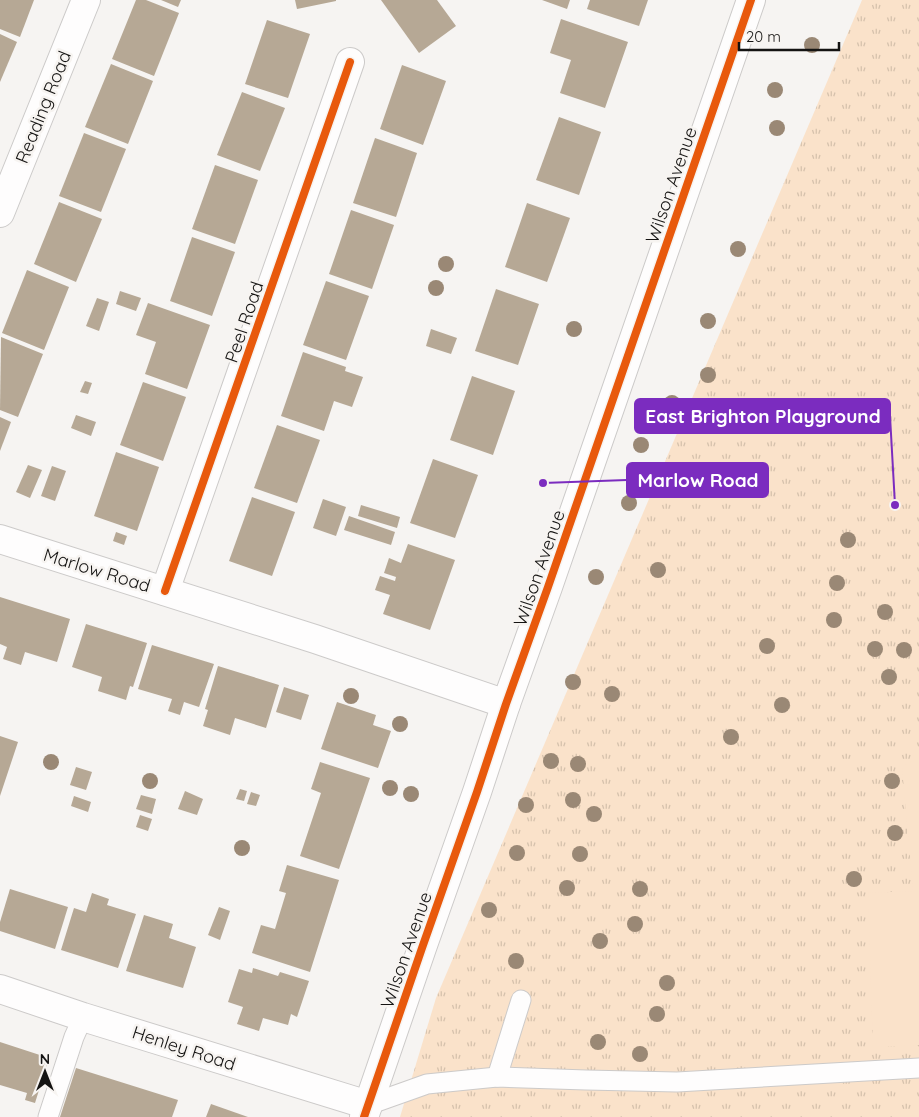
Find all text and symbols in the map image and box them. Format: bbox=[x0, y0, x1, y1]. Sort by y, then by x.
scale bar bbox=[739, 20, 839, 52]
text: 20 m bbox=[746, 27, 781, 46]
street label: Reading Road bbox=[10, 47, 76, 167]
street label: Wilson Avenue bbox=[640, 124, 702, 246]
street label: Peel Road bbox=[219, 278, 269, 366]
callout: East Brighton Playground bbox=[635, 399, 890, 433]
text: East Brighton Playground bbox=[645, 404, 881, 428]
callout: Marlow Road bbox=[627, 463, 768, 497]
text: Marlow Road bbox=[637, 468, 759, 492]
street label: Wilson Avenue bbox=[508, 507, 570, 629]
street label: Marlow Road bbox=[41, 543, 153, 597]
street label: Wilson Avenue bbox=[375, 889, 437, 1011]
street label: Henley Road bbox=[129, 1020, 239, 1076]
north arrow bbox=[20, 1047, 70, 1097]
text: N bbox=[40, 1050, 50, 1068]

